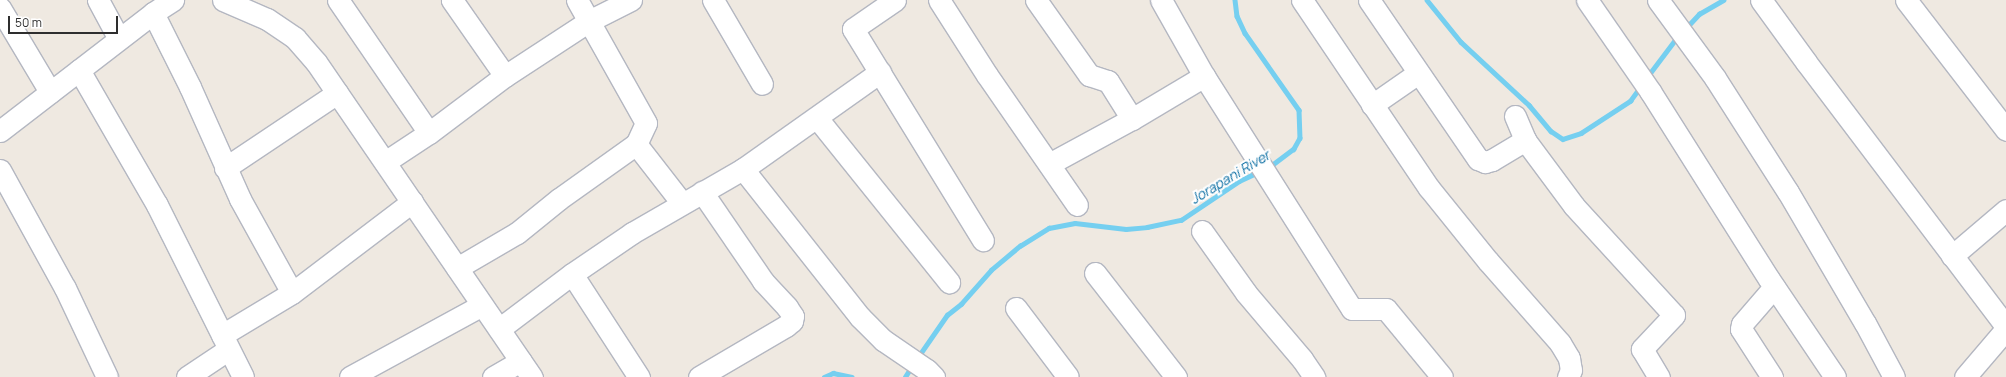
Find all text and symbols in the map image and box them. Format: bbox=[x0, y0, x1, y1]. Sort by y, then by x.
scale bar bbox=[10, 8, 120, 34]
text: 50 m bbox=[15, 14, 42, 31]
water label: Jorapani River bbox=[1187, 147, 1273, 207]

